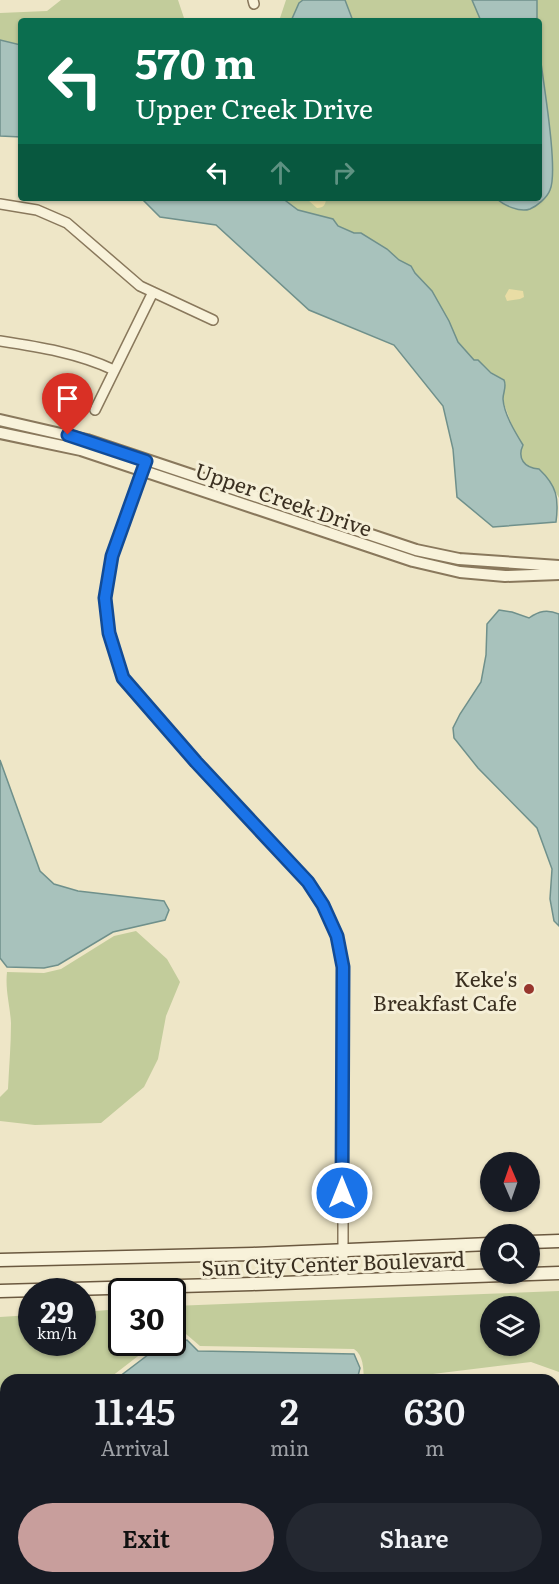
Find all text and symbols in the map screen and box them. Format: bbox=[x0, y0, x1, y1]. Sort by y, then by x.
text: 570 m bbox=[135, 30, 256, 92]
icon: left bbox=[36, 42, 114, 120]
text: Upper Creek Drive bbox=[135, 87, 373, 127]
icon: left bbox=[201, 156, 234, 189]
icon: ahead bbox=[264, 156, 297, 189]
icon: right bbox=[327, 156, 360, 189]
pin bbox=[42, 373, 93, 435]
icon: arrive bbox=[51, 382, 84, 415]
street label: Upper Creek Drive bbox=[191, 453, 377, 543]
place label: Keke's Breakfast Cafe bbox=[373, 962, 517, 1017]
marker: Keke's Breakfast Cafe bbox=[522, 982, 536, 996]
north arrow bbox=[480, 1152, 540, 1212]
map controls bbox=[480, 1152, 540, 1356]
position arrow bbox=[310, 1161, 374, 1225]
button: search bbox=[480, 1224, 540, 1284]
street label: Sun City Center Boulevard bbox=[201, 1242, 466, 1282]
speed limit sign: 30 bbox=[108, 1278, 186, 1356]
text: 29 bbox=[40, 1288, 74, 1332]
button: layers bbox=[480, 1296, 540, 1356]
text: km/h bbox=[37, 1321, 77, 1344]
text: 11:45 bbox=[95, 1383, 175, 1436]
text: 2 bbox=[280, 1383, 299, 1436]
text: 630 bbox=[404, 1383, 465, 1436]
text: Arrival bbox=[101, 1432, 169, 1462]
text: min bbox=[270, 1432, 309, 1462]
text: m bbox=[425, 1432, 444, 1462]
button: Exit bbox=[18, 1503, 274, 1572]
button: Share bbox=[286, 1503, 542, 1572]

